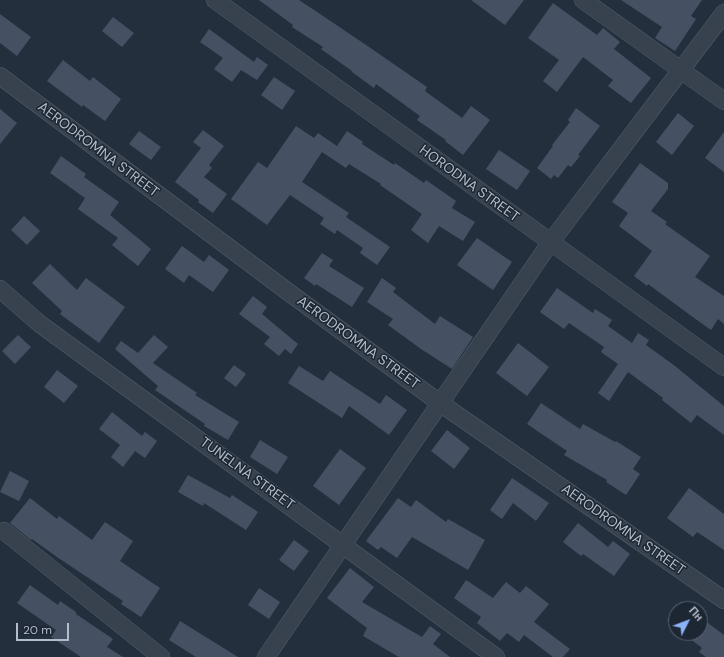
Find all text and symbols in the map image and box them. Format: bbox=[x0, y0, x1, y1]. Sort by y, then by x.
street label: AERODROMNA STREET bbox=[34, 99, 162, 201]
street label: HORODNA STREET bbox=[416, 142, 522, 226]
street label: AERODROMNA STREET bbox=[293, 293, 423, 393]
street label: TUNELNA STREET bbox=[197, 434, 297, 514]
street label: AERODROMNA STREET bbox=[558, 481, 688, 579]
north arrow bbox=[668, 601, 708, 641]
text: Пн bbox=[686, 604, 706, 624]
scale bar bbox=[18, 615, 71, 641]
text: 20 m bbox=[23, 622, 52, 638]

